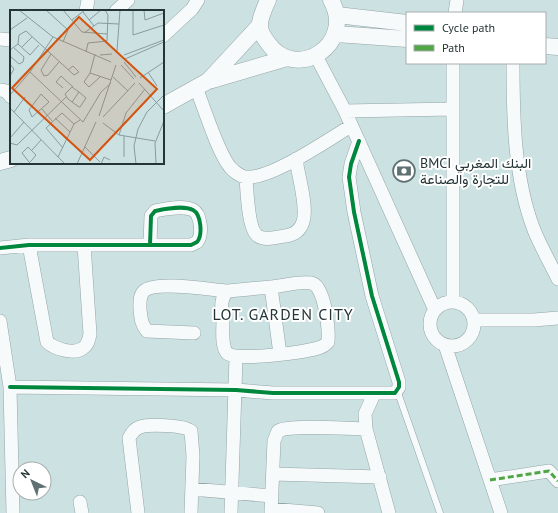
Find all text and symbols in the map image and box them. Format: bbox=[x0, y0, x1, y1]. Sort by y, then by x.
inset map bbox=[10, 10, 164, 164]
legend bbox=[406, 12, 546, 64]
text: Cycle path bbox=[442, 20, 495, 35]
text: Path bbox=[442, 40, 465, 55]
place label: BMCI البنك المغربي للتجارة والصناعة bbox=[420, 154, 531, 188]
bank icon: BMCI البنك المغربي للتجارة والصناعة bbox=[391, 158, 417, 184]
district label: LOT. GARDEN CITY bbox=[212, 304, 354, 324]
north arrow bbox=[12, 461, 52, 501]
text: N bbox=[18, 466, 33, 481]

